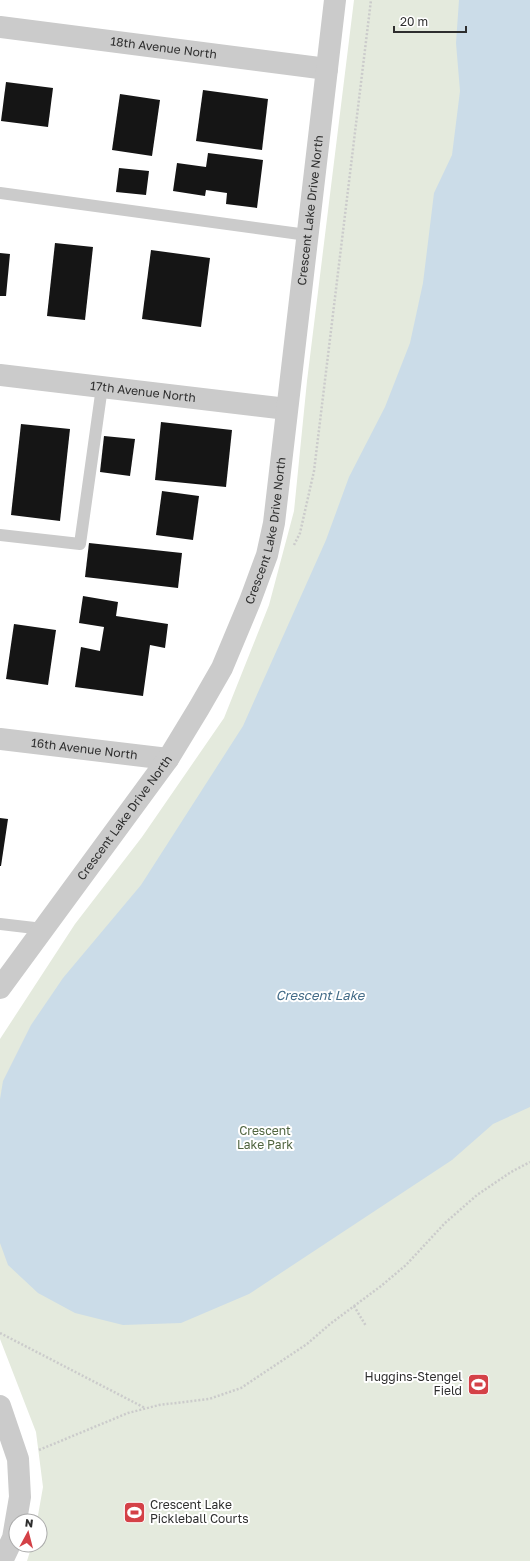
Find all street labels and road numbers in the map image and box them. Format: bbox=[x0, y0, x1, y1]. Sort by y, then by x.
street label: 18th Avenue North bbox=[110, 33, 218, 62]
street label: Crescent Lake Drive North bbox=[294, 134, 326, 286]
street label: 17th Avenue North bbox=[89, 378, 197, 405]
street label: Crescent Lake Drive North bbox=[241, 456, 289, 606]
street label: 16th Avenue North bbox=[30, 735, 139, 762]
street label: Crescent Lake Drive North bbox=[74, 752, 175, 883]

